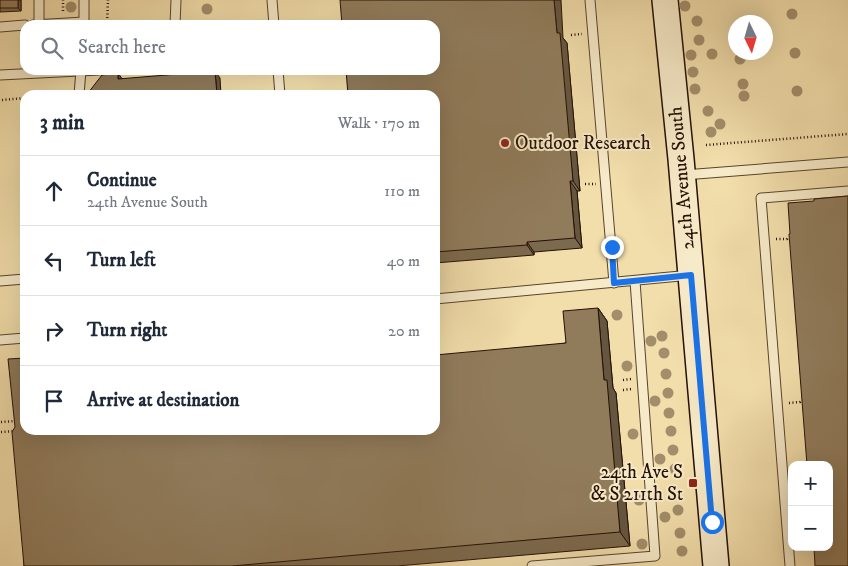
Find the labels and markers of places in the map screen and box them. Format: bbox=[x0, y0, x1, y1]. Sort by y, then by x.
place label: Outdoor Research bbox=[515, 132, 651, 155]
marker: Outdoor Research bbox=[499, 137, 511, 149]
place label: 24th Ave S & S 211th St bbox=[591, 461, 683, 506]
marker: 24th Ave S & S 211th St bbox=[687, 477, 699, 489]

